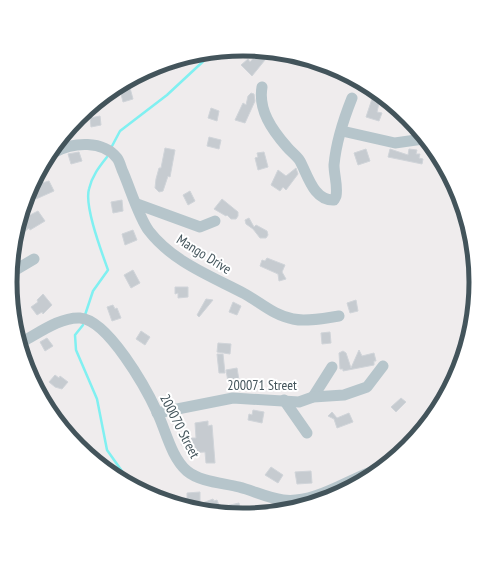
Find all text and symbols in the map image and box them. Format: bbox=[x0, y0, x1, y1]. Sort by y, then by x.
street label: Mango Drive bbox=[173, 230, 235, 278]
street label: 200071 Street bbox=[227, 376, 297, 394]
street label: 200070 Street bbox=[156, 391, 204, 461]

